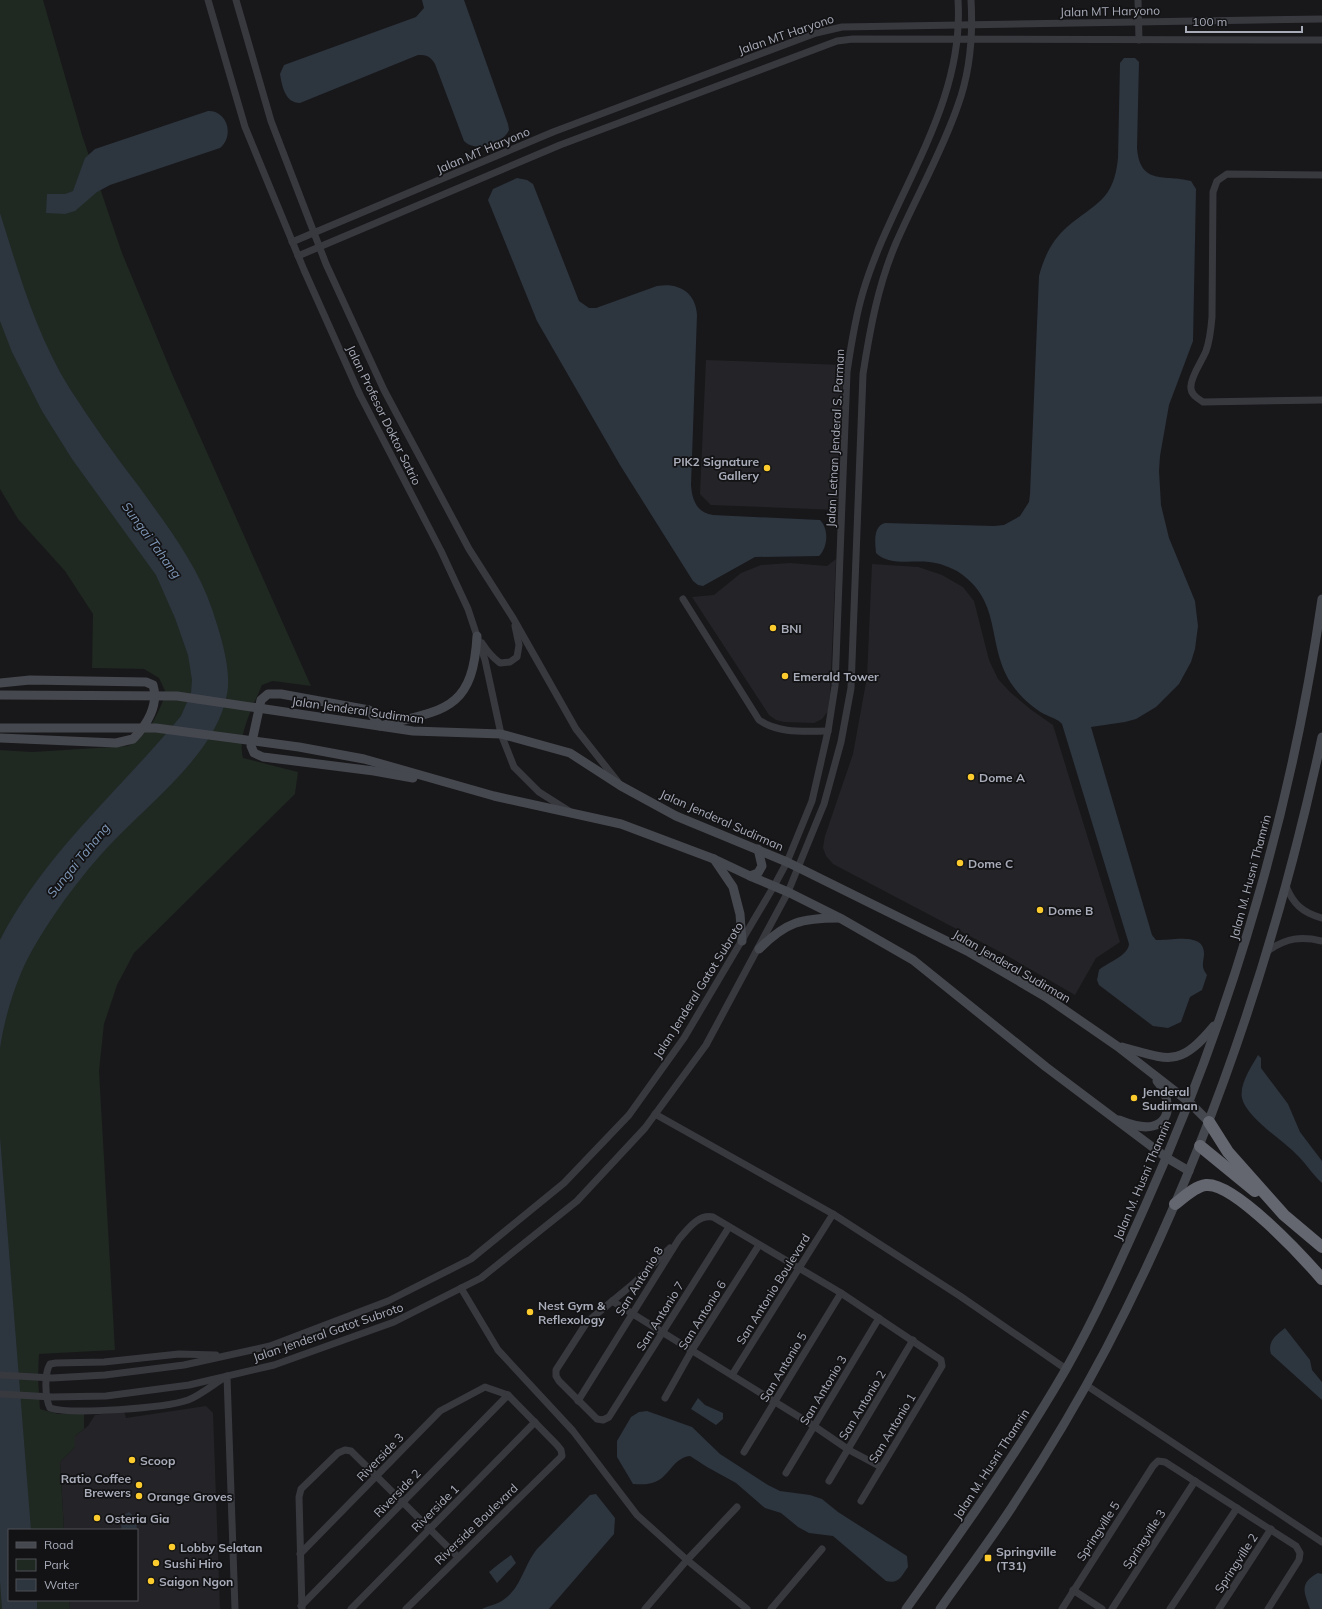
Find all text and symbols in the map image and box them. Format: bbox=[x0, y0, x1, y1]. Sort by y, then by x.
street label: Jalan MT Haryono bbox=[1060, 3, 1160, 19]
scale bar bbox=[1186, 8, 1302, 34]
street label: Jalan MT Haryono bbox=[736, 11, 836, 57]
text: 100 m bbox=[1192, 14, 1227, 29]
street label: Jalan MT Haryono bbox=[434, 123, 532, 176]
street label: Jalan Profesor Doktor Satrio bbox=[343, 342, 425, 488]
street label: Jalan Letnan Jenderal S. Parman bbox=[823, 348, 847, 528]
place label: PIK2 Signature Gallery bbox=[673, 454, 759, 483]
marker: PIK2 Signature Gallery bbox=[762, 463, 772, 473]
water label: Sungai Tahang bbox=[119, 499, 185, 582]
place label: BNI bbox=[781, 621, 802, 636]
marker: BNI bbox=[768, 623, 778, 633]
place label: Emerald Tower bbox=[793, 669, 879, 684]
marker: Emerald Tower bbox=[780, 671, 790, 681]
street label: Jalan Jenderal Sudirman bbox=[291, 693, 425, 727]
place label: Dome A bbox=[979, 770, 1025, 785]
marker: Dome A bbox=[966, 772, 976, 782]
street label: Jalan Jenderal Sudirman bbox=[658, 786, 786, 854]
street label: Jalan M. Husni Thamrin bbox=[1226, 813, 1274, 941]
water label: Sungai Tahang bbox=[43, 820, 113, 900]
place label: Dome C bbox=[968, 856, 1013, 871]
marker: Dome C bbox=[955, 858, 965, 868]
place label: Dome B bbox=[1048, 903, 1093, 918]
marker: Dome B bbox=[1035, 905, 1045, 915]
street label: Jalan Jenderal Gatot Subroto bbox=[650, 919, 746, 1061]
street label: Jalan Jenderal Sudirman bbox=[950, 926, 1074, 1006]
place label: Jenderal Sudirman bbox=[1142, 1084, 1198, 1113]
marker: Jenderal Sudirman bbox=[1129, 1093, 1139, 1103]
street label: Jalan M. Husni Thamrin bbox=[1110, 1118, 1174, 1242]
street label: San Antonio Boulevard bbox=[733, 1231, 813, 1347]
street label: San Antonio 8 bbox=[612, 1244, 666, 1318]
street label: San Antonio 6 bbox=[675, 1278, 729, 1352]
street label: San Antonio 7 bbox=[633, 1279, 687, 1353]
place label: Nest Gym & Reflexology bbox=[538, 1298, 606, 1327]
street label: Jalan Jenderal Gatot Subroto bbox=[251, 1299, 405, 1365]
marker: Nest Gym & Reflexology bbox=[525, 1307, 535, 1317]
street label: San Antonio 5 bbox=[756, 1329, 810, 1405]
street label: San Antonio 3 bbox=[796, 1352, 850, 1428]
street label: San Antonio 2 bbox=[835, 1367, 889, 1443]
street label: San Antonio 1 bbox=[865, 1390, 919, 1466]
street label: Jalan M. Husni Thamrin bbox=[950, 1406, 1032, 1522]
street label: Riverside 3 bbox=[353, 1430, 407, 1484]
place label: Scoop bbox=[140, 1453, 175, 1468]
marker: Scoop bbox=[127, 1455, 137, 1465]
street label: Riverside 2 bbox=[370, 1466, 424, 1520]
place label: Ratio Coffee Brewers bbox=[61, 1471, 131, 1500]
marker: Ratio Coffee Brewers bbox=[134, 1480, 144, 1490]
street label: Riverside Boulevard bbox=[431, 1480, 521, 1568]
street label: Riverside 1 bbox=[408, 1481, 462, 1535]
place label: Orange Groves bbox=[147, 1489, 233, 1504]
marker: Orange Groves bbox=[134, 1491, 144, 1501]
street label: Springville 5 bbox=[1073, 1498, 1123, 1564]
street label: Springville 3 bbox=[1119, 1506, 1169, 1572]
place label: Osteria Gia bbox=[105, 1511, 170, 1526]
marker: Osteria Gia bbox=[92, 1513, 102, 1523]
legend bbox=[8, 1529, 138, 1601]
street label: Springville 2 bbox=[1211, 1530, 1261, 1596]
text: Road bbox=[44, 1537, 73, 1552]
place label: Lobby Selatan bbox=[180, 1540, 262, 1555]
marker: Lobby Selatan bbox=[167, 1542, 177, 1552]
place label: Springville (T31) bbox=[996, 1544, 1057, 1573]
marker: Springville (T31) bbox=[983, 1553, 993, 1563]
place label: Sushi Hiro bbox=[164, 1556, 223, 1571]
text: Park bbox=[44, 1557, 70, 1572]
marker: Sushi Hiro bbox=[151, 1558, 161, 1568]
place label: Saigon Ngon bbox=[159, 1574, 233, 1589]
marker: Saigon Ngon bbox=[146, 1576, 156, 1586]
text: Water bbox=[44, 1577, 80, 1592]

